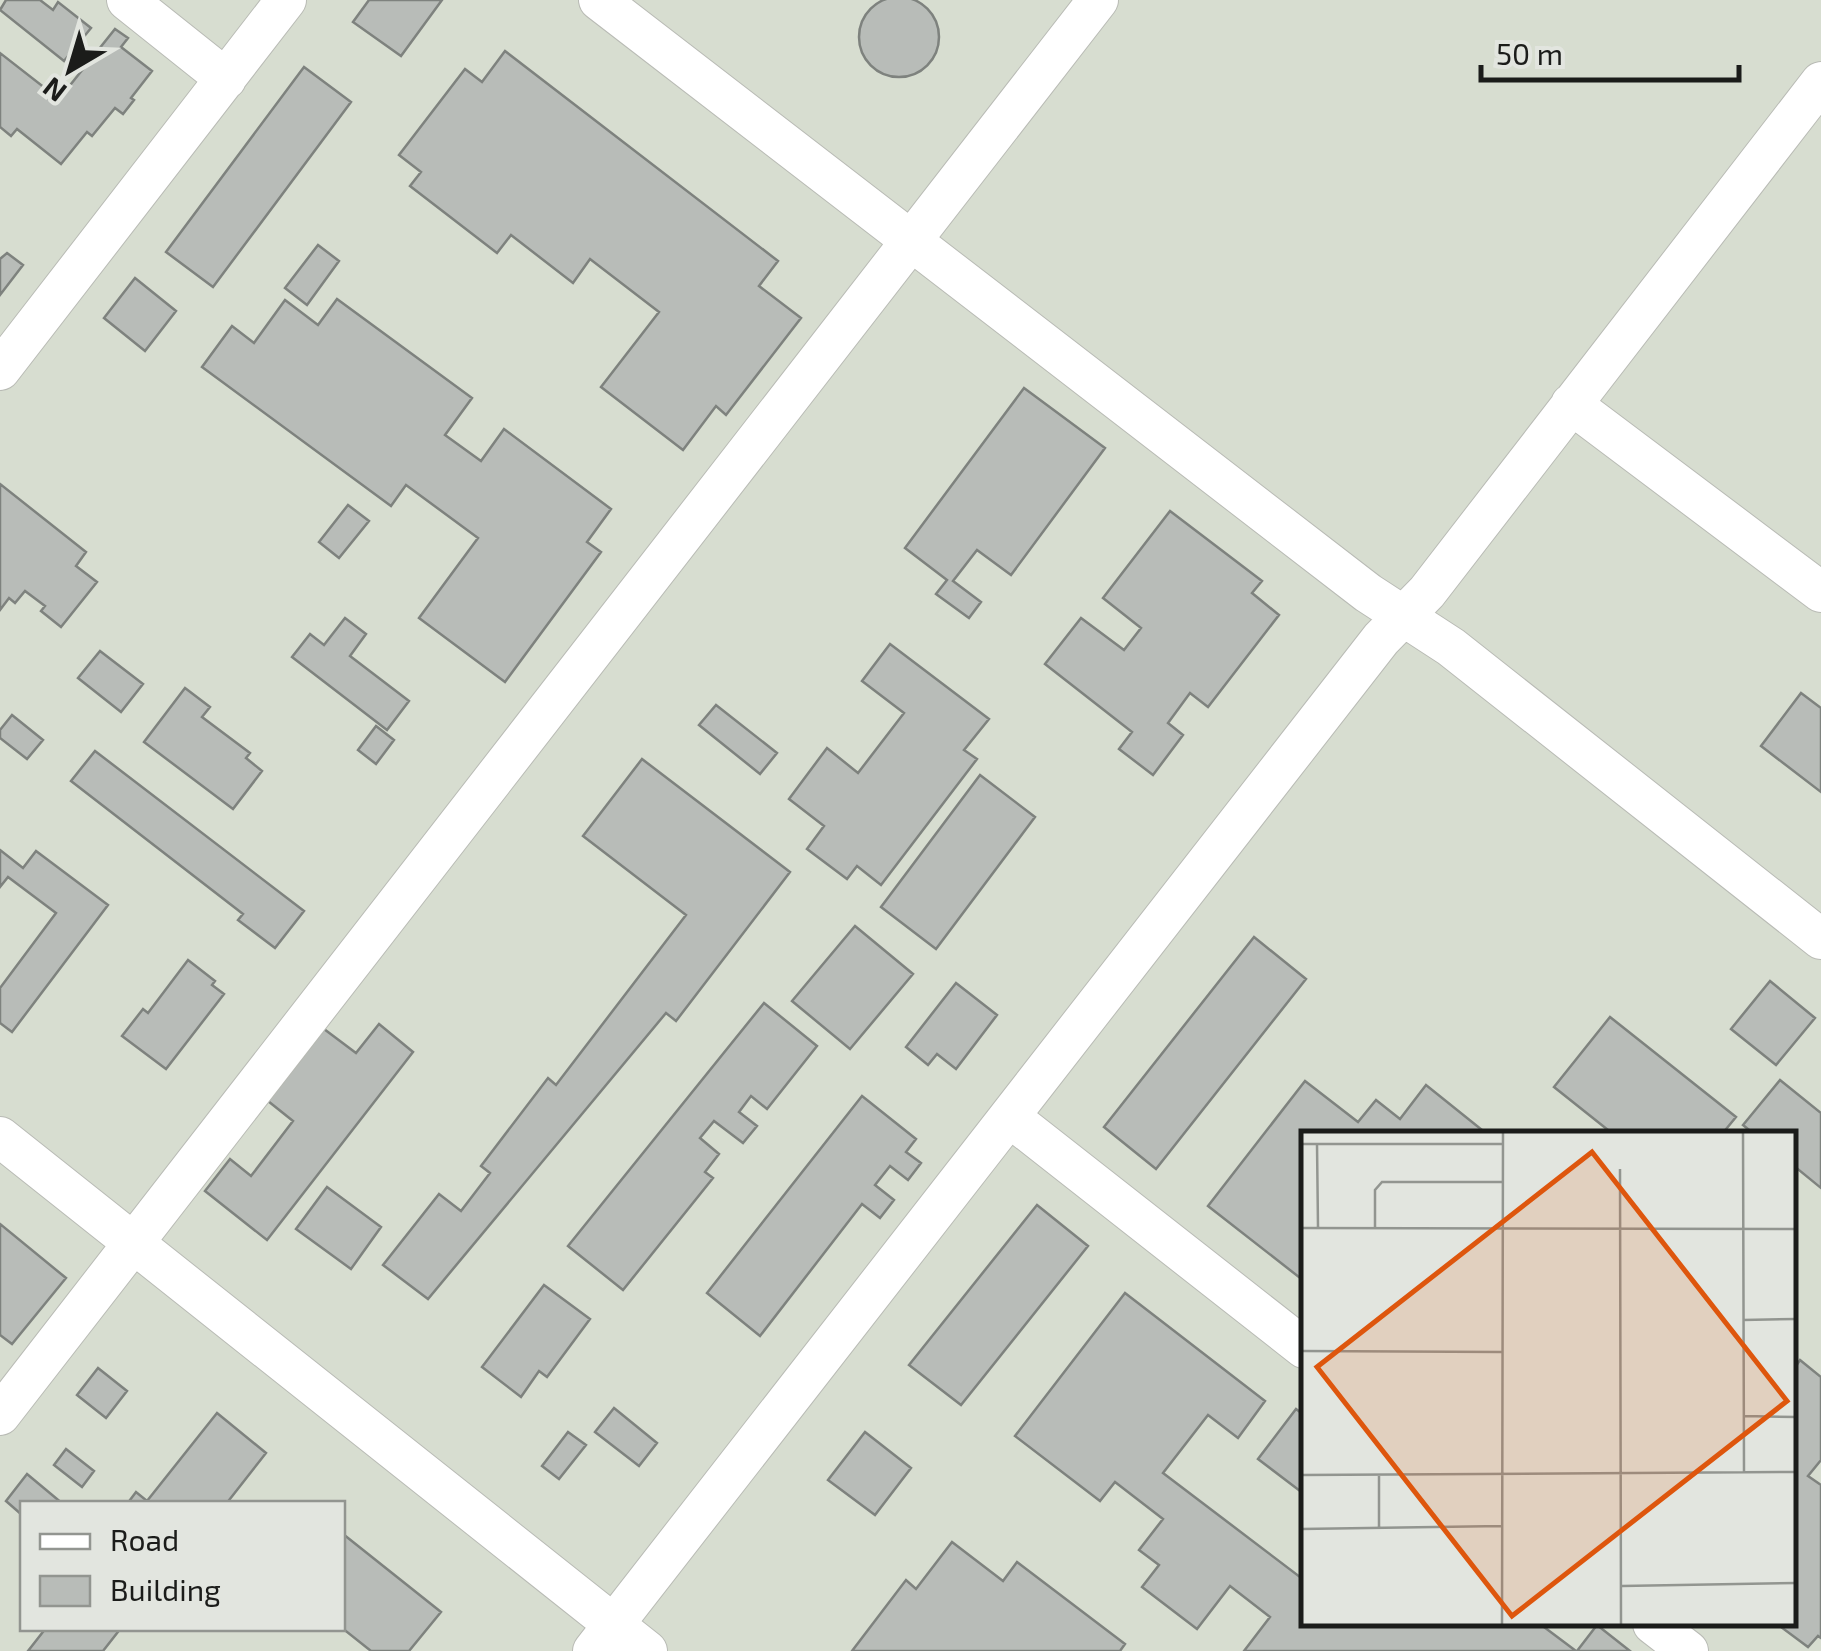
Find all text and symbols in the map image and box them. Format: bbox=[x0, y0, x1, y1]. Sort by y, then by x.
north arrow bbox=[20, 20, 120, 120]
scale bar bbox=[1481, 20, 1738, 82]
text: 50 m bbox=[1496, 35, 1563, 71]
text: N bbox=[36, 71, 72, 110]
inset map bbox=[1301, 1131, 1796, 1626]
legend bbox=[20, 1501, 345, 1631]
text: Road bbox=[110, 1521, 179, 1557]
text: Building bbox=[110, 1571, 221, 1607]

